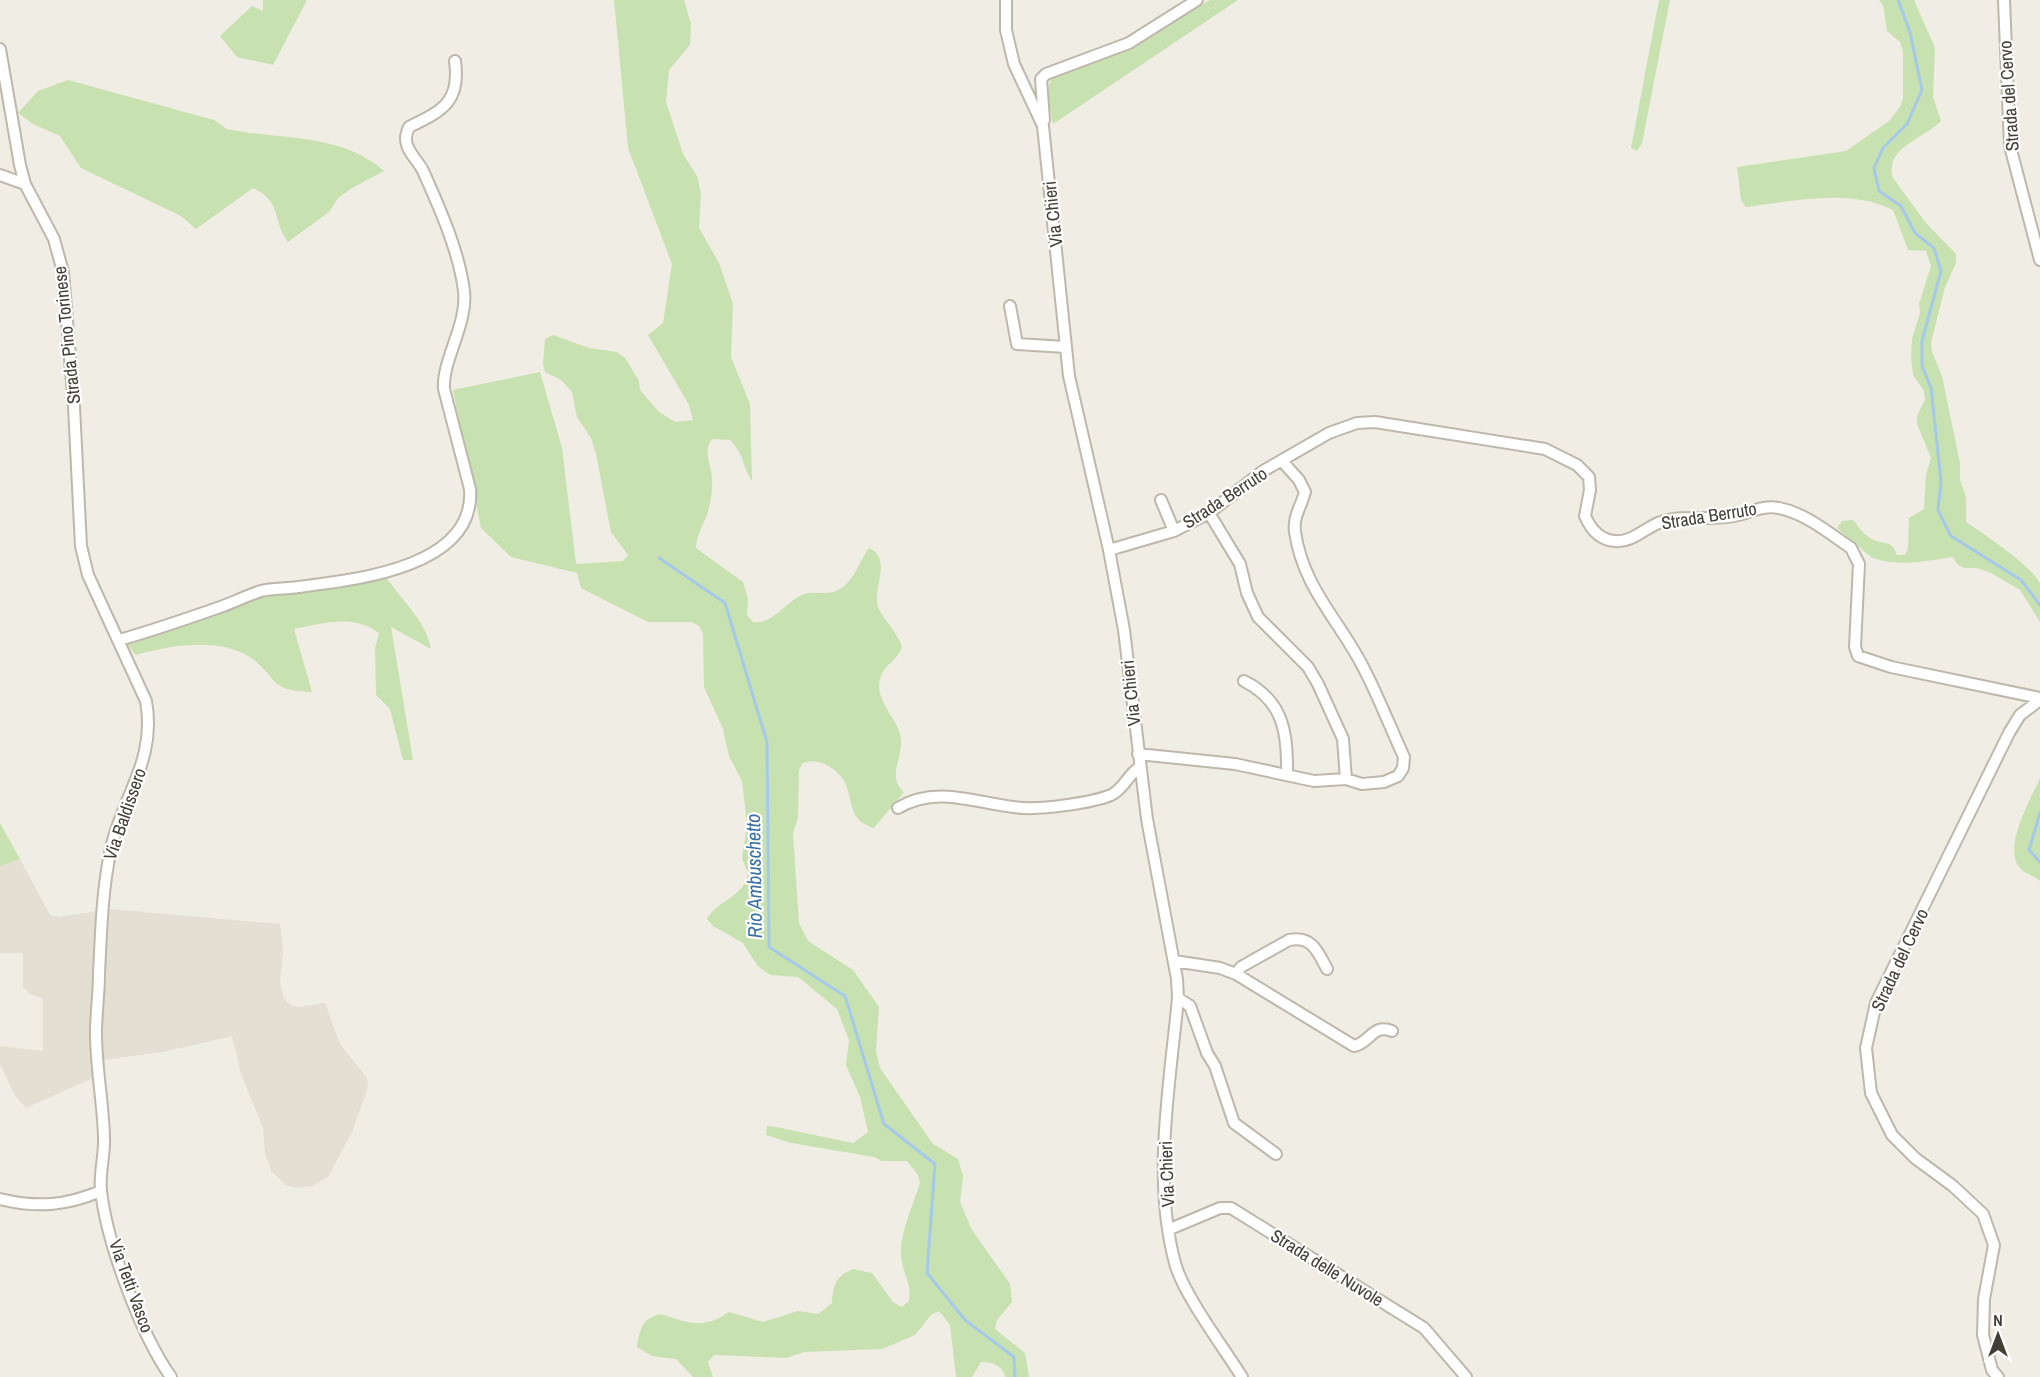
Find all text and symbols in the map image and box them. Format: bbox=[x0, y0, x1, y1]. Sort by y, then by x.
street label: Strada del Cervo bbox=[1992, 40, 2025, 152]
street label: Via Chieri bbox=[1037, 180, 1068, 248]
street label: Strada Pino Torinese bbox=[47, 265, 86, 405]
street label: Strada Berruto bbox=[1178, 461, 1272, 534]
street label: Strada Berruto bbox=[1660, 496, 1758, 535]
street label: Via Chieri bbox=[1115, 659, 1146, 727]
street label: Via Baldissero bbox=[97, 765, 152, 863]
water label: Rio Ambuschetto bbox=[739, 813, 768, 939]
street label: Strada del Cervo bbox=[1865, 904, 1934, 1015]
street label: Via Chieri bbox=[1153, 1140, 1180, 1208]
street label: Strada delle Nuvole bbox=[1266, 1223, 1389, 1312]
street label: Via Tetti Vasco bbox=[103, 1236, 160, 1336]
north arrow bbox=[1968, 1305, 2028, 1365]
text: N bbox=[1993, 1309, 2003, 1331]

